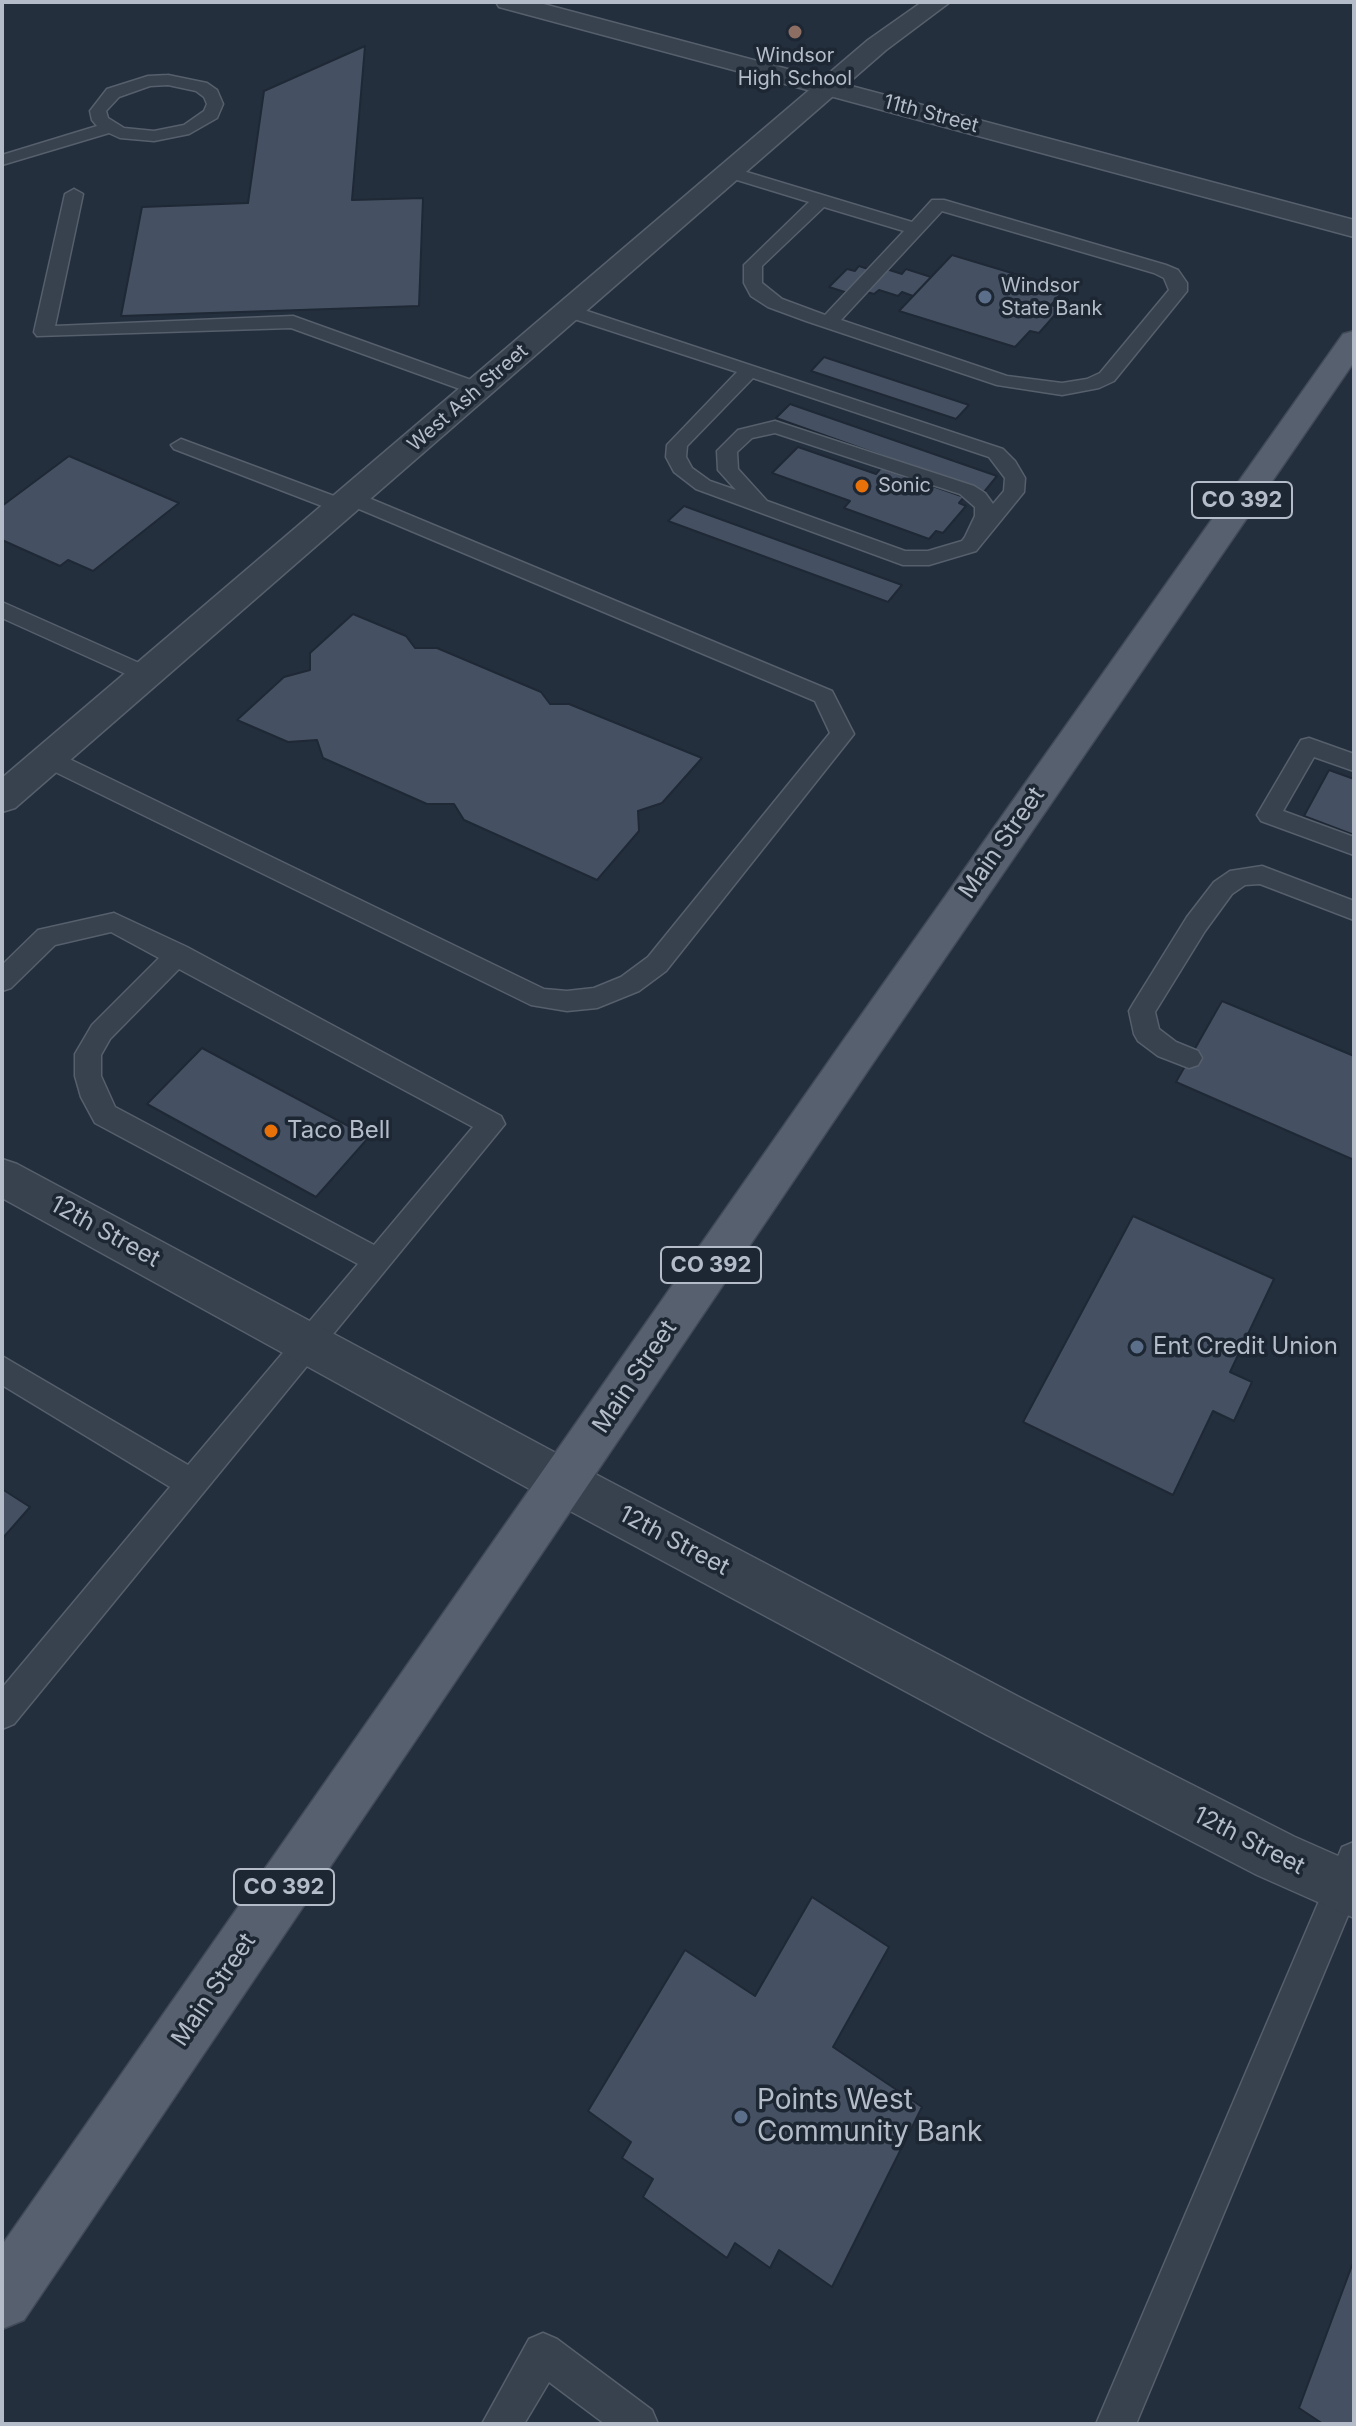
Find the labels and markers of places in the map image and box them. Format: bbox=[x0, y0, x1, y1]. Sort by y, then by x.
marker: Windsor High School bbox=[786, 23, 804, 41]
place label: Windsor High School bbox=[738, 44, 852, 91]
place label: Windsor State Bank bbox=[1001, 274, 1102, 321]
marker: Windsor State Bank bbox=[976, 288, 994, 306]
place label: Sonic bbox=[878, 474, 931, 498]
marker: Sonic bbox=[853, 477, 871, 495]
place label: Taco Bell bbox=[287, 1117, 390, 1145]
marker: Taco Bell bbox=[262, 1122, 280, 1140]
place label: Ent Credit Union bbox=[1153, 1333, 1338, 1361]
marker: Ent Credit Union bbox=[1128, 1338, 1146, 1356]
place label: Points West Community Bank bbox=[757, 2084, 982, 2150]
marker: Points West Community Bank bbox=[732, 2108, 750, 2126]

